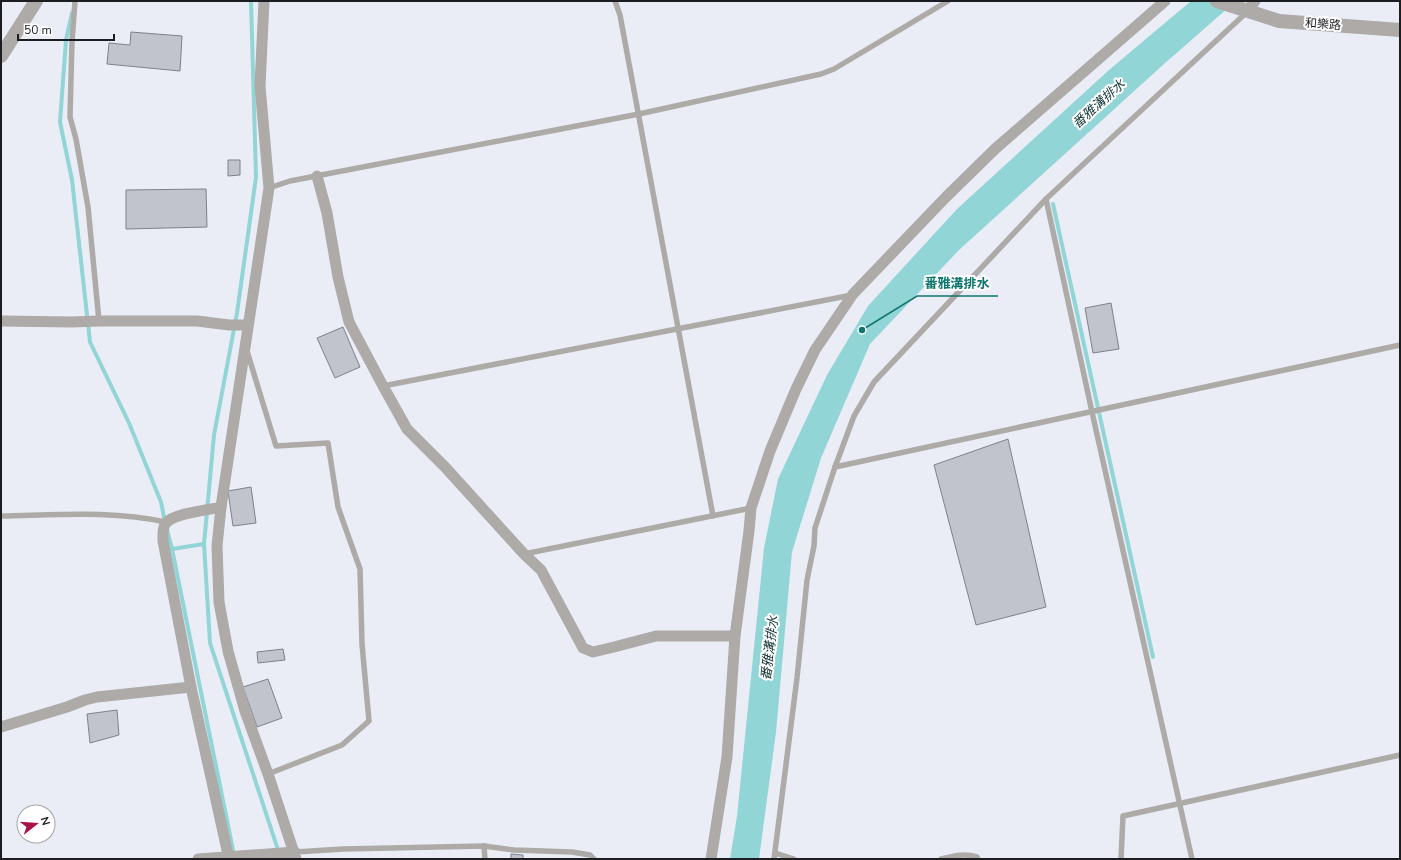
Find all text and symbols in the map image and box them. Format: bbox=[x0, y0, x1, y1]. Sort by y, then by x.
street label: 和樂路 bbox=[1304, 15, 1342, 33]
scale bar bbox=[18, 16, 114, 42]
text: 50 m bbox=[24, 22, 52, 38]
water label: 番雅溝排水 bbox=[1069, 75, 1130, 132]
callout: 番雅溝排水 bbox=[917, 271, 998, 296]
text: 番雅溝排水 bbox=[924, 275, 990, 293]
water label: 番雅溝排水 bbox=[757, 614, 783, 681]
north arrow bbox=[16, 804, 56, 844]
text: N bbox=[37, 815, 53, 827]

